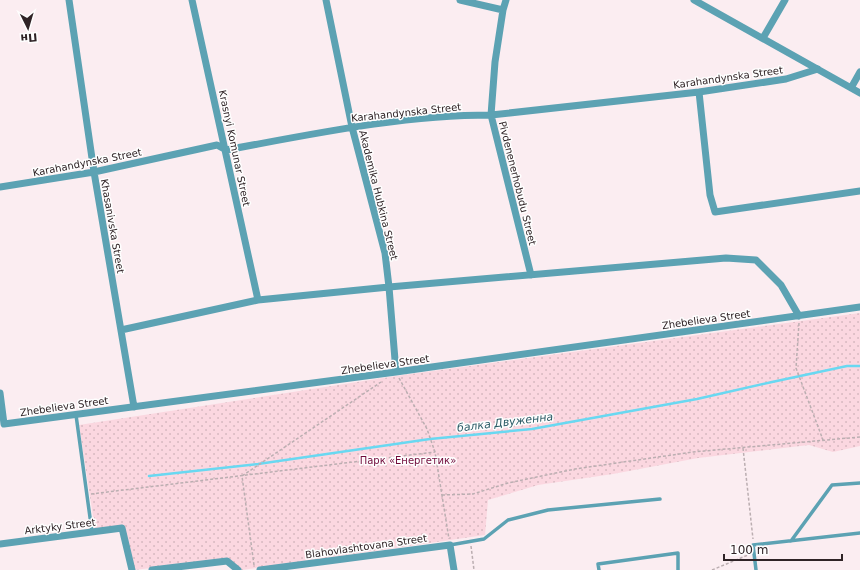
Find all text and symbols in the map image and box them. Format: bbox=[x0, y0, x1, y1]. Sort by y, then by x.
north arrow bbox=[8, 8, 48, 48]
text: Пн bbox=[20, 30, 38, 45]
street label: Karahandynska Street bbox=[672, 64, 784, 91]
street label: Krasnyi Komunar Street bbox=[217, 89, 252, 207]
street label: Karahandynska Street bbox=[350, 101, 462, 124]
street label: Pivdenenerhobudu Street bbox=[497, 120, 538, 246]
street label: Akademika Hubkina Street bbox=[357, 129, 400, 261]
street label: Karahandynska Street bbox=[32, 147, 143, 178]
street label: Khasanivska Street bbox=[99, 178, 126, 274]
street label: Zhebelieva Street bbox=[661, 308, 751, 331]
street label: Zhebelieva Street bbox=[340, 353, 430, 376]
street label: Zhebelieva Street bbox=[19, 395, 109, 418]
water label: балка Двуженна bbox=[456, 410, 554, 435]
park label: Парк «Енергетик» bbox=[360, 455, 456, 466]
street label: Arktyky Street bbox=[24, 517, 96, 536]
street label: Blahovlashtovana Street bbox=[305, 532, 428, 560]
scale bar bbox=[724, 536, 842, 562]
text: 100 m bbox=[730, 543, 768, 557]

